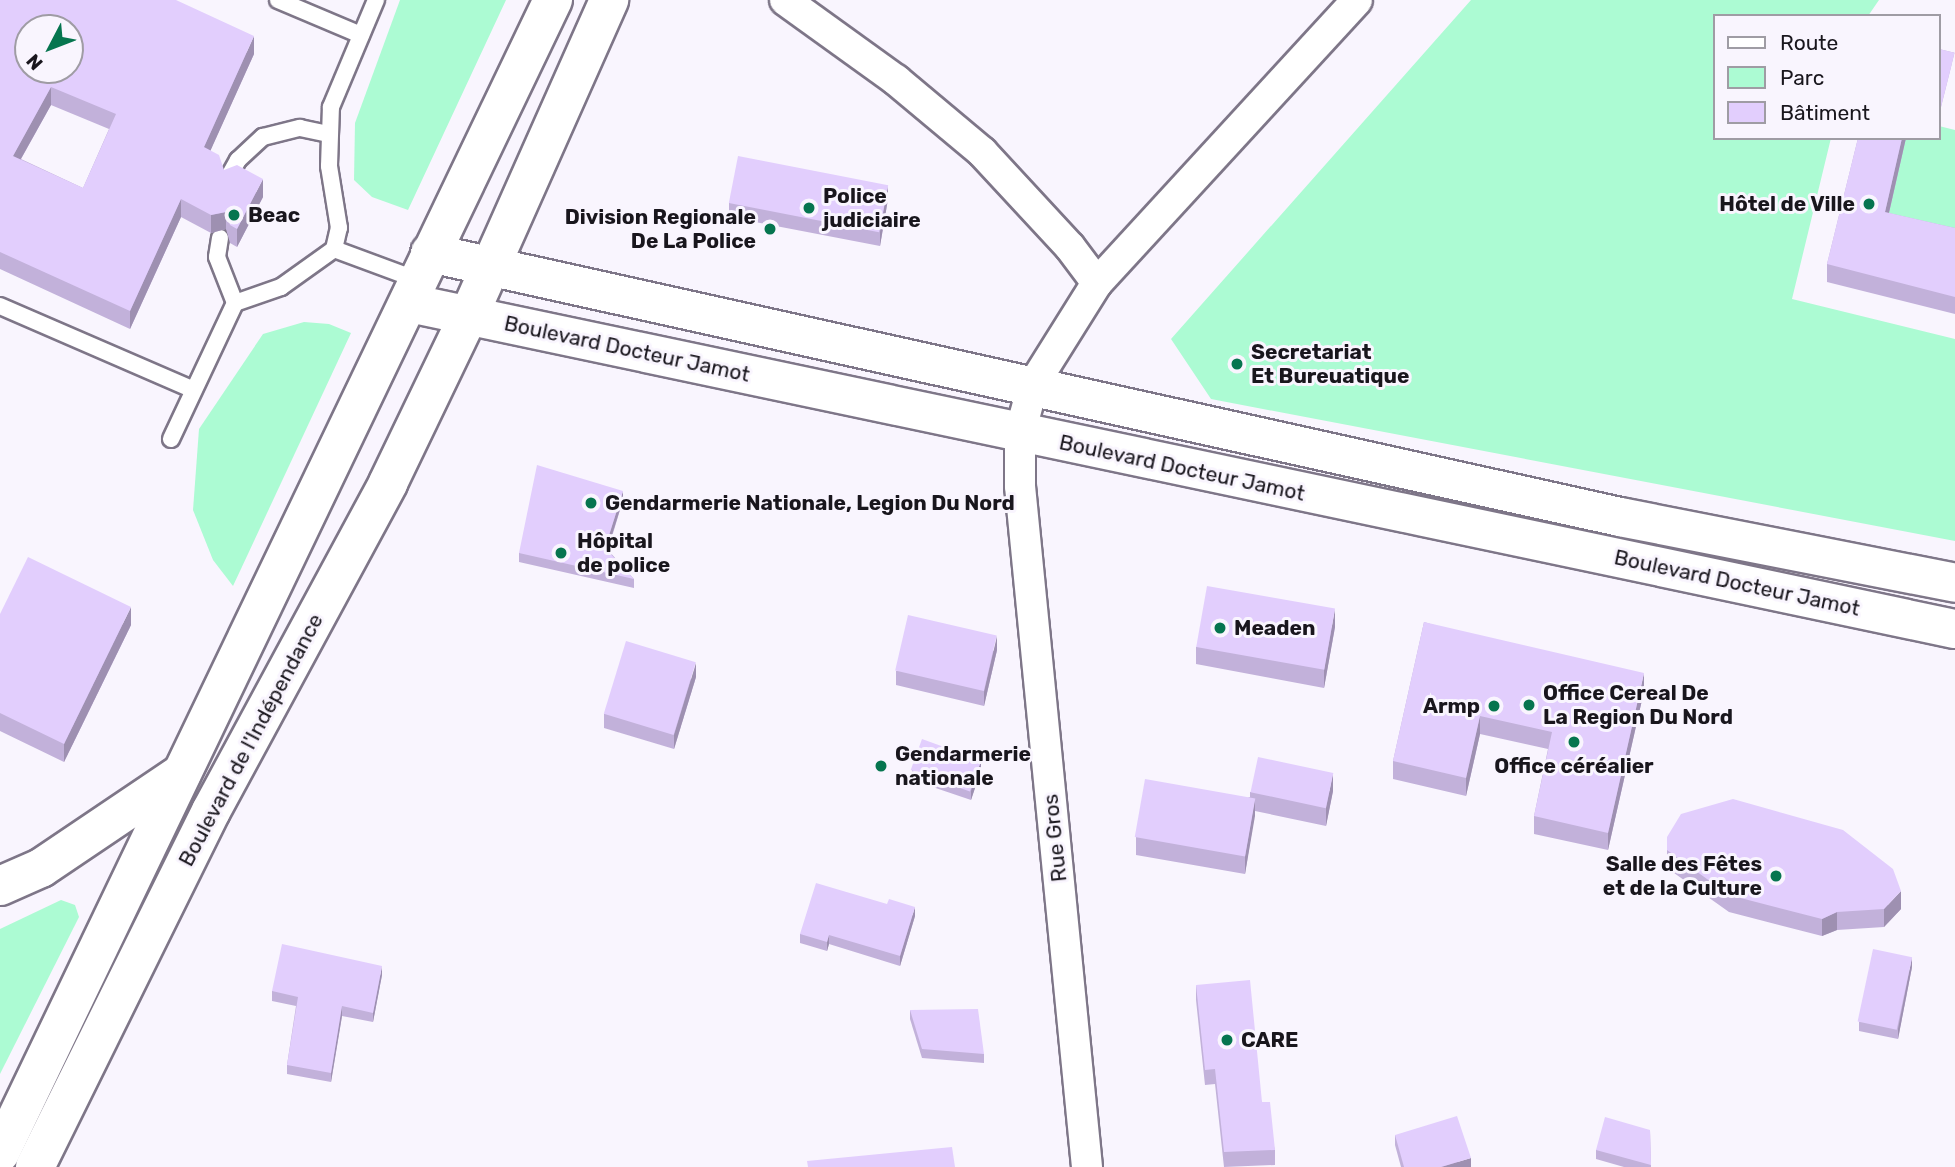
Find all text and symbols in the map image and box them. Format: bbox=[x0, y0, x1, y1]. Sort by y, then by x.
north arrow bbox=[14, 14, 84, 84]
legend bbox=[1714, 14, 1941, 140]
text: Route bbox=[1780, 30, 1838, 55]
text: N bbox=[21, 49, 48, 75]
text: Parc bbox=[1780, 65, 1824, 90]
text: Bâtiment bbox=[1780, 100, 1870, 125]
place label: Police judiciaire bbox=[823, 183, 921, 233]
place label: Hôtel de Ville bbox=[1719, 191, 1855, 217]
marker: Hôtel de Ville bbox=[1861, 196, 1877, 212]
marker: Police judiciaire bbox=[801, 200, 817, 216]
place label: Beac bbox=[248, 202, 300, 228]
place label: Division Regionale De La Police bbox=[565, 204, 756, 254]
marker: Beac bbox=[226, 207, 242, 223]
marker: Division Regionale De La Police bbox=[762, 221, 778, 237]
street label: Boulevard Docteur Jamot bbox=[502, 311, 752, 387]
place label: Secretariat Et Bureuatique bbox=[1251, 339, 1410, 389]
marker: Secretariat Et Bureuatique bbox=[1229, 356, 1245, 372]
street label: Boulevard Docteur Jamot bbox=[1057, 430, 1307, 506]
place label: Gendarmerie Nationale, Legion Du Nord bbox=[605, 490, 1015, 516]
marker: Gendarmerie Nationale, Legion Du Nord bbox=[583, 495, 599, 511]
place label: Hôpital de police bbox=[577, 528, 670, 578]
marker: Hôpital de police bbox=[551, 543, 571, 563]
street label: Boulevard Docteur Jamot bbox=[1612, 545, 1862, 621]
street label: Boulevard de l'Indépendance bbox=[174, 609, 328, 871]
place label: Meaden bbox=[1234, 615, 1315, 641]
marker: Meaden bbox=[1212, 620, 1228, 636]
place label: Office Cereal De La Region Du Nord bbox=[1543, 680, 1733, 730]
place label: Armp bbox=[1423, 693, 1480, 719]
marker: Office Cereal De La Region Du Nord bbox=[1521, 697, 1537, 713]
marker: Armp bbox=[1486, 698, 1502, 714]
marker: Office céréalier bbox=[1566, 734, 1582, 750]
place label: Gendarmerie nationale bbox=[895, 741, 1031, 791]
place label: Office céréalier bbox=[1494, 753, 1654, 779]
marker: Gendarmerie nationale bbox=[873, 758, 889, 774]
street label: Rue Gros bbox=[1038, 793, 1072, 883]
place label: Salle des Fêtes et de la Culture bbox=[1603, 851, 1762, 901]
marker: Salle des Fêtes et de la Culture bbox=[1768, 868, 1784, 884]
place label: CARE bbox=[1241, 1027, 1299, 1053]
marker: CARE bbox=[1219, 1032, 1235, 1048]

